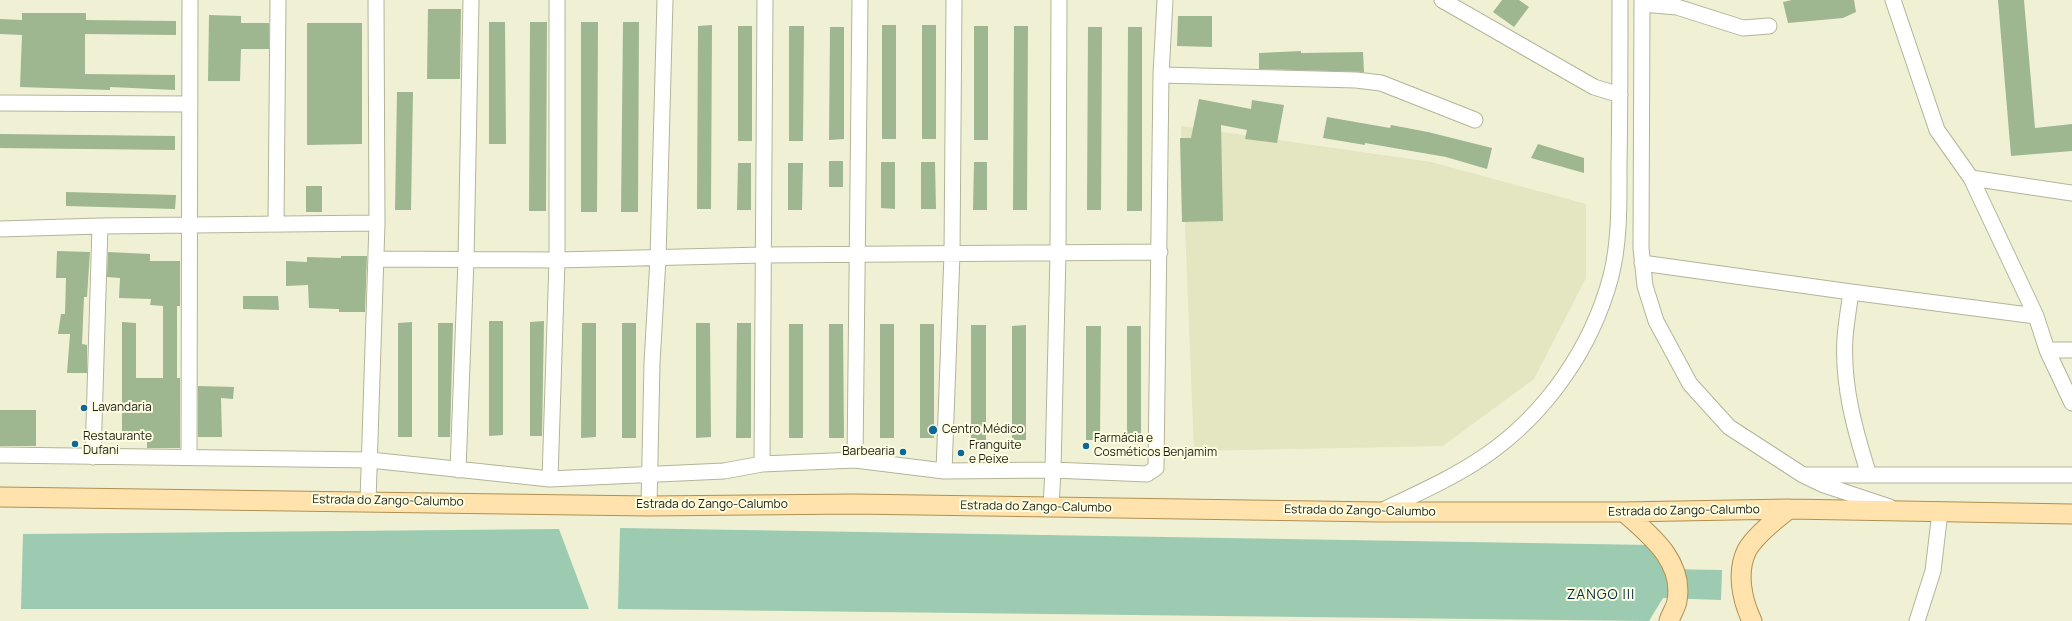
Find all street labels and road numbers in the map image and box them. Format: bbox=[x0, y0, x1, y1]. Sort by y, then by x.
street label: Estrada do Zango-Calumbo bbox=[312, 492, 464, 510]
street label: Estrada do Zango-Calumbo bbox=[636, 498, 788, 512]
street label: Estrada do Zango-Calumbo bbox=[960, 498, 1112, 516]
street label: Estrada do Zango-Calumbo bbox=[1284, 502, 1436, 520]
street label: Estrada do Zango-Calumbo bbox=[1608, 502, 1760, 520]

